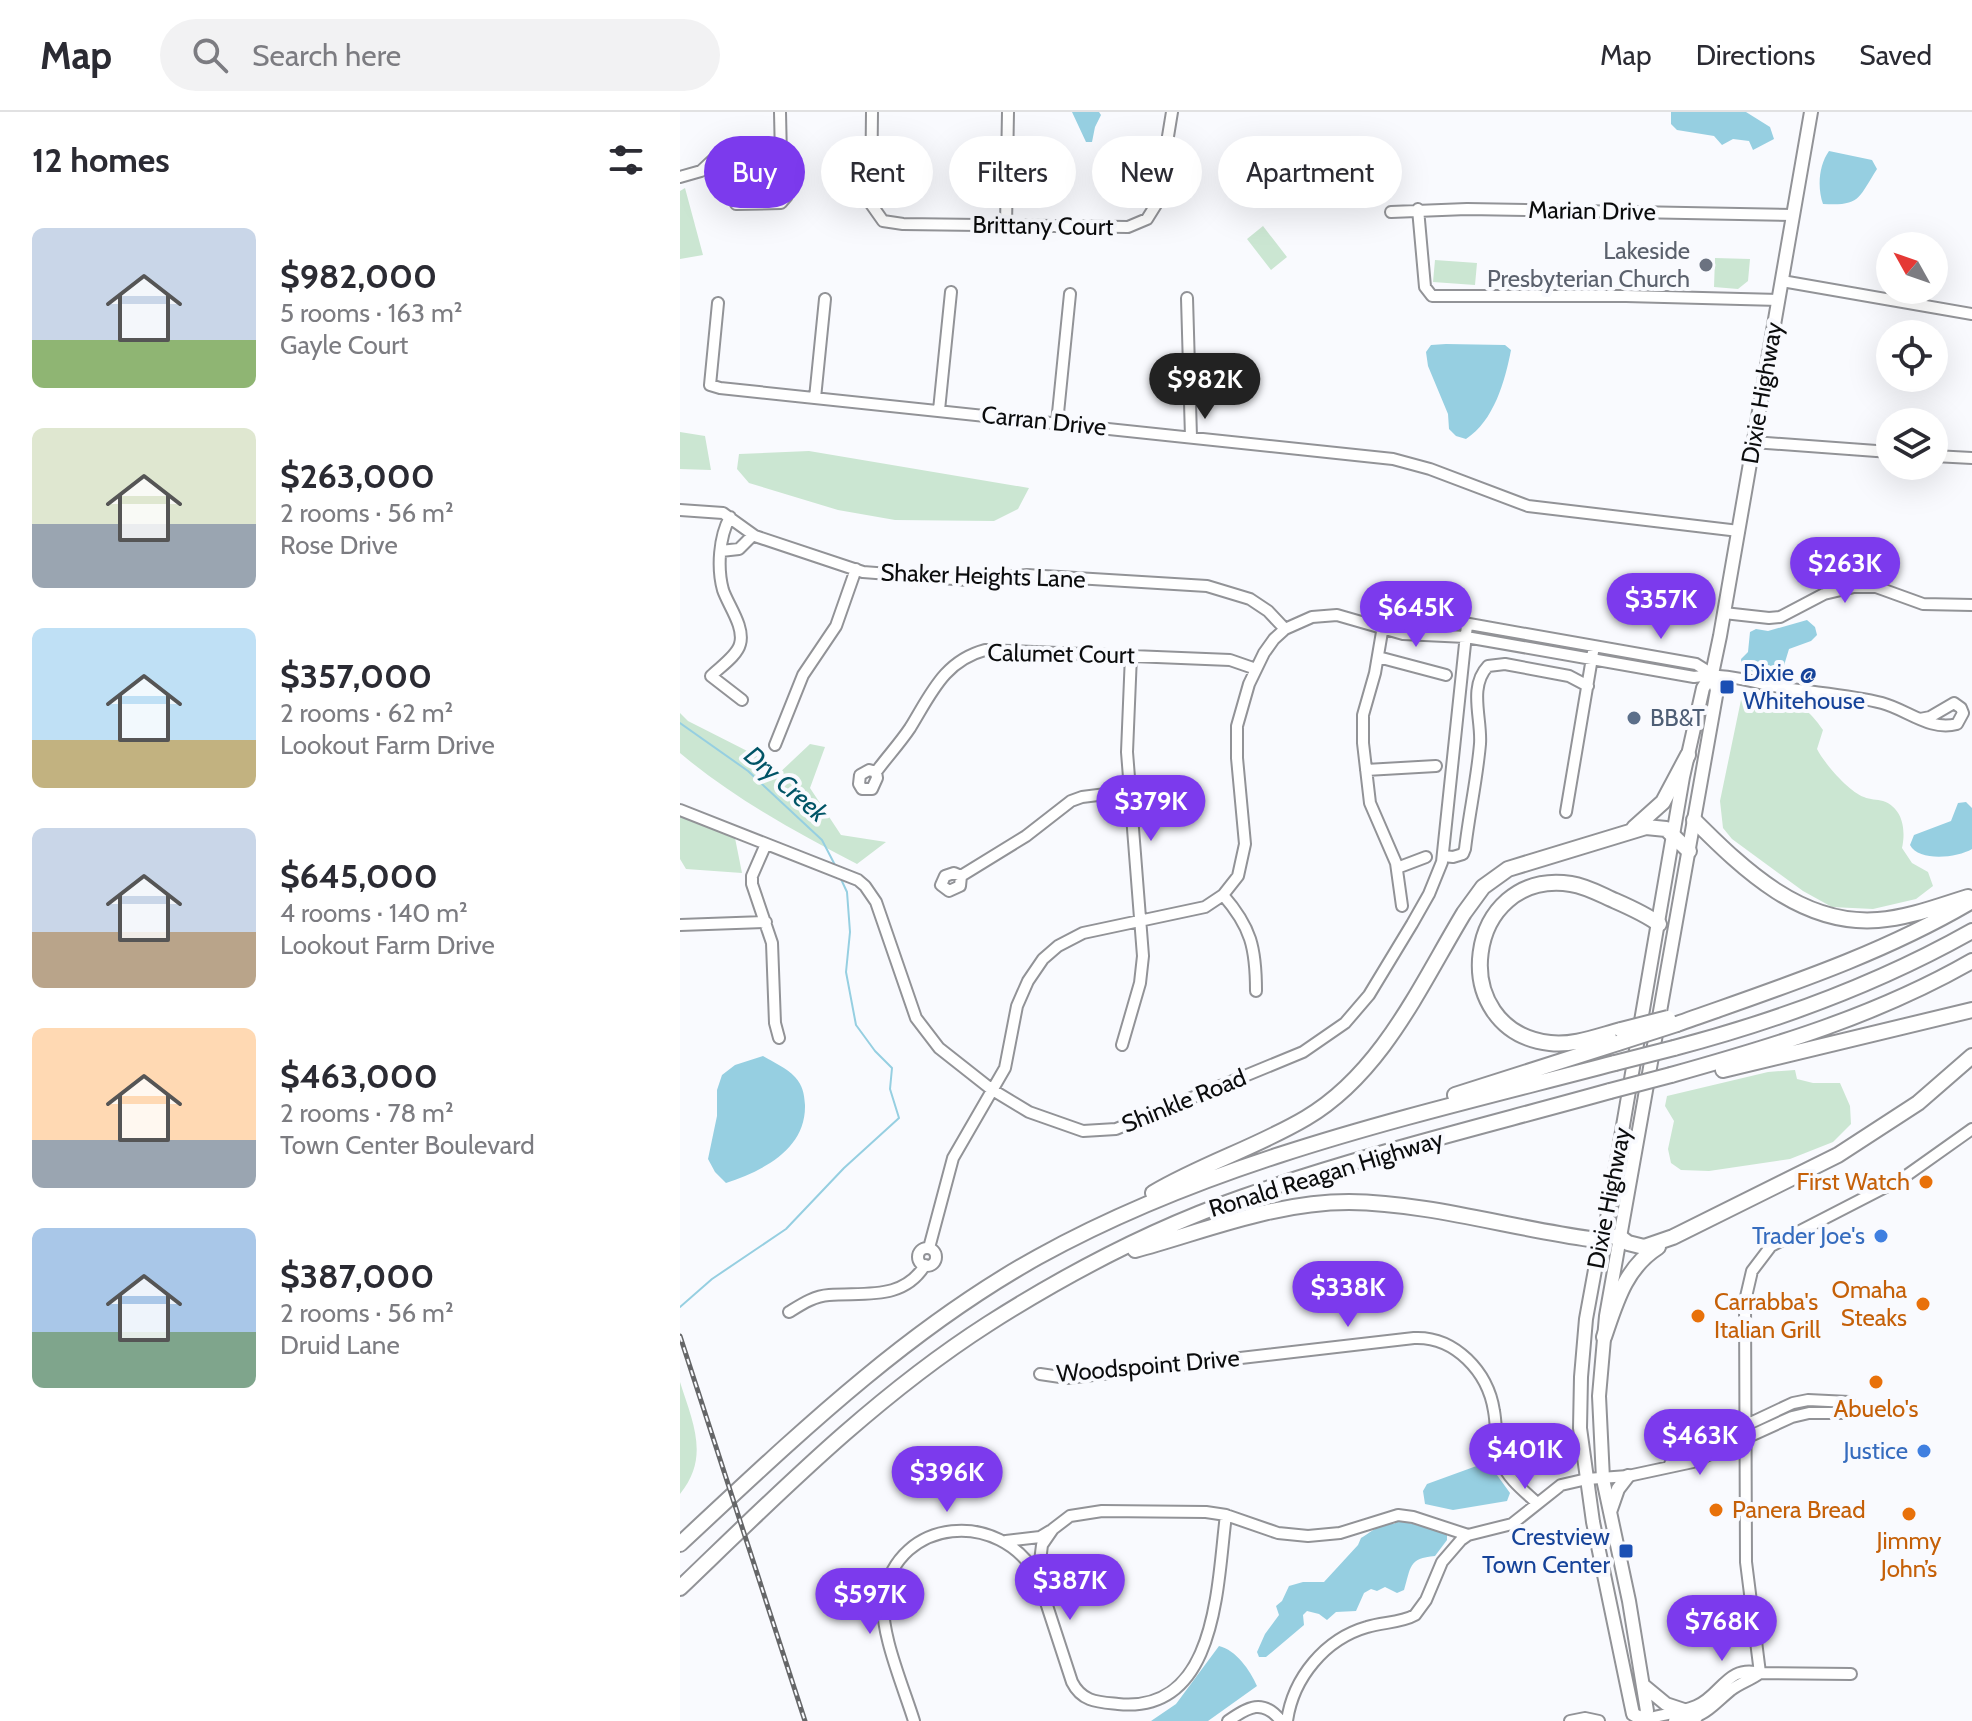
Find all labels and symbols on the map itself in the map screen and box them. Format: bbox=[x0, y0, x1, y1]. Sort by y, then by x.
street label: Marian Drive bbox=[1528, 195, 1656, 226]
street label: Brittany Court bbox=[972, 210, 1114, 241]
north arrow bbox=[1876, 232, 1948, 304]
place label: Lakeside Presbyterian Church bbox=[1487, 236, 1690, 293]
marker: Lakeside Presbyterian Church bbox=[1697, 256, 1715, 274]
street label: Dixie Highway bbox=[1735, 320, 1788, 466]
pin: $982K bbox=[1149, 353, 1261, 421]
street label: Carran Drive bbox=[980, 400, 1108, 441]
pin: $263K bbox=[1789, 537, 1901, 605]
street label: Shaker Heights Lane bbox=[880, 557, 1086, 594]
pin: $357K bbox=[1605, 573, 1717, 641]
pin: $645K bbox=[1360, 581, 1472, 649]
street label: Calumet Court bbox=[987, 638, 1135, 669]
place label: Dixie @ Whitehouse bbox=[1743, 658, 1865, 715]
marker: Dixie @ Whitehouse bbox=[1718, 678, 1736, 696]
place label: BB&T bbox=[1650, 703, 1705, 732]
marker: BB&T bbox=[1625, 709, 1643, 727]
water label: Dry Creek bbox=[738, 739, 835, 829]
pin: $379K bbox=[1095, 775, 1207, 843]
street label: Shinkle Road bbox=[1117, 1062, 1250, 1139]
street label: Ronald Reagan Highway bbox=[1205, 1124, 1447, 1223]
street label: Dixie Highway bbox=[1581, 1125, 1636, 1271]
place label: First Watch bbox=[1797, 1167, 1910, 1196]
marker: First Watch bbox=[1917, 1173, 1935, 1191]
place label: Trader Joe's bbox=[1752, 1221, 1865, 1250]
marker: Trader Joe's bbox=[1872, 1227, 1890, 1245]
pin: $338K bbox=[1292, 1261, 1404, 1329]
place label: Omaha Steaks bbox=[1832, 1275, 1907, 1332]
place label: Carrabba's Italian Grill bbox=[1714, 1287, 1821, 1344]
marker: Omaha Steaks bbox=[1914, 1295, 1932, 1313]
marker: Carrabba's Italian Grill bbox=[1689, 1307, 1707, 1325]
street label: Woodspoint Drive bbox=[1055, 1343, 1241, 1388]
marker: Abuelo's bbox=[1867, 1373, 1885, 1391]
place label: Abuelo's bbox=[1833, 1394, 1919, 1423]
pin: $463K bbox=[1644, 1409, 1756, 1477]
pin: $401K bbox=[1469, 1423, 1581, 1491]
place label: Justice bbox=[1842, 1436, 1908, 1465]
marker: Justice bbox=[1915, 1442, 1933, 1460]
pin: $396K bbox=[891, 1446, 1003, 1514]
place label: Panera Bread bbox=[1732, 1495, 1866, 1524]
marker: Panera Bread bbox=[1707, 1501, 1725, 1519]
marker: Jimmy John’s bbox=[1900, 1505, 1918, 1523]
place label: Crestview Town Center bbox=[1482, 1522, 1611, 1579]
place label: Jimmy John’s bbox=[1876, 1526, 1941, 1583]
marker: Crestview Town Center bbox=[1617, 1542, 1635, 1560]
pin: $387K bbox=[1014, 1554, 1126, 1622]
pin: $597K bbox=[814, 1568, 926, 1636]
pin: $768K bbox=[1666, 1595, 1778, 1663]

